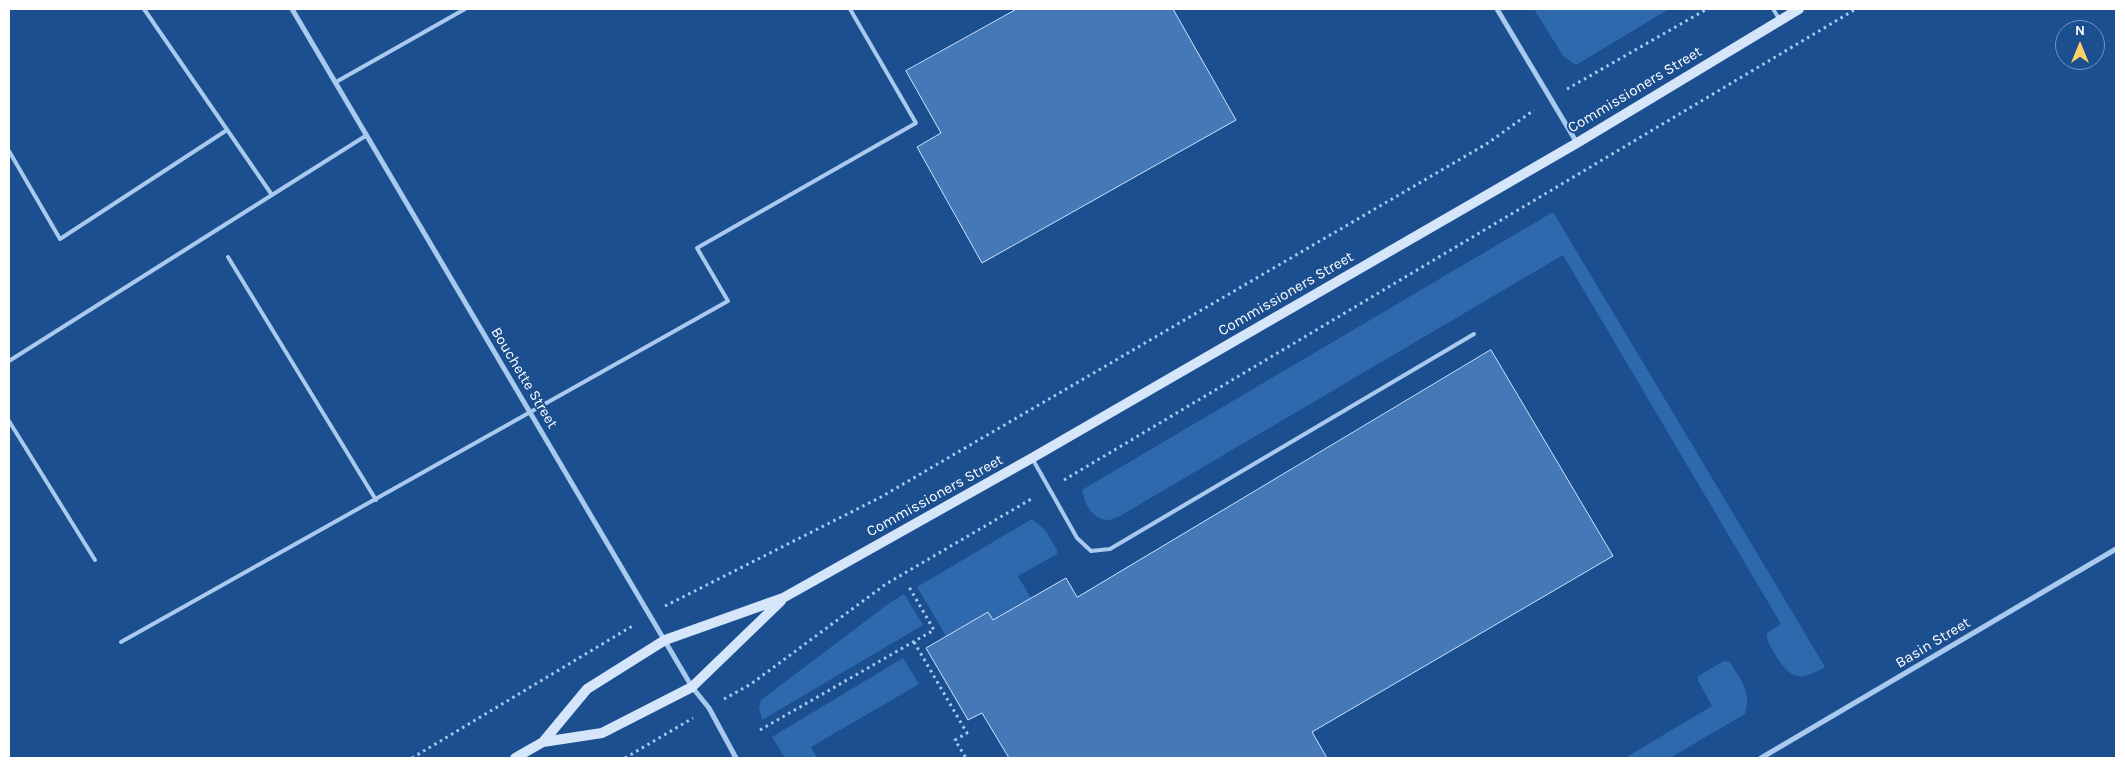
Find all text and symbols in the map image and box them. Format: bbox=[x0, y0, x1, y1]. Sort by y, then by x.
north arrow bbox=[2055, 20, 2105, 70]
text: N bbox=[2075, 22, 2085, 39]
street label: Commissioners Street bbox=[1565, 43, 1705, 137]
street label: Commissioners Street bbox=[1215, 248, 1357, 340]
street label: Bouchette Street bbox=[487, 324, 561, 432]
street label: Commissioners Street bbox=[864, 451, 1006, 541]
street label: Basin Street bbox=[1892, 614, 1974, 672]

